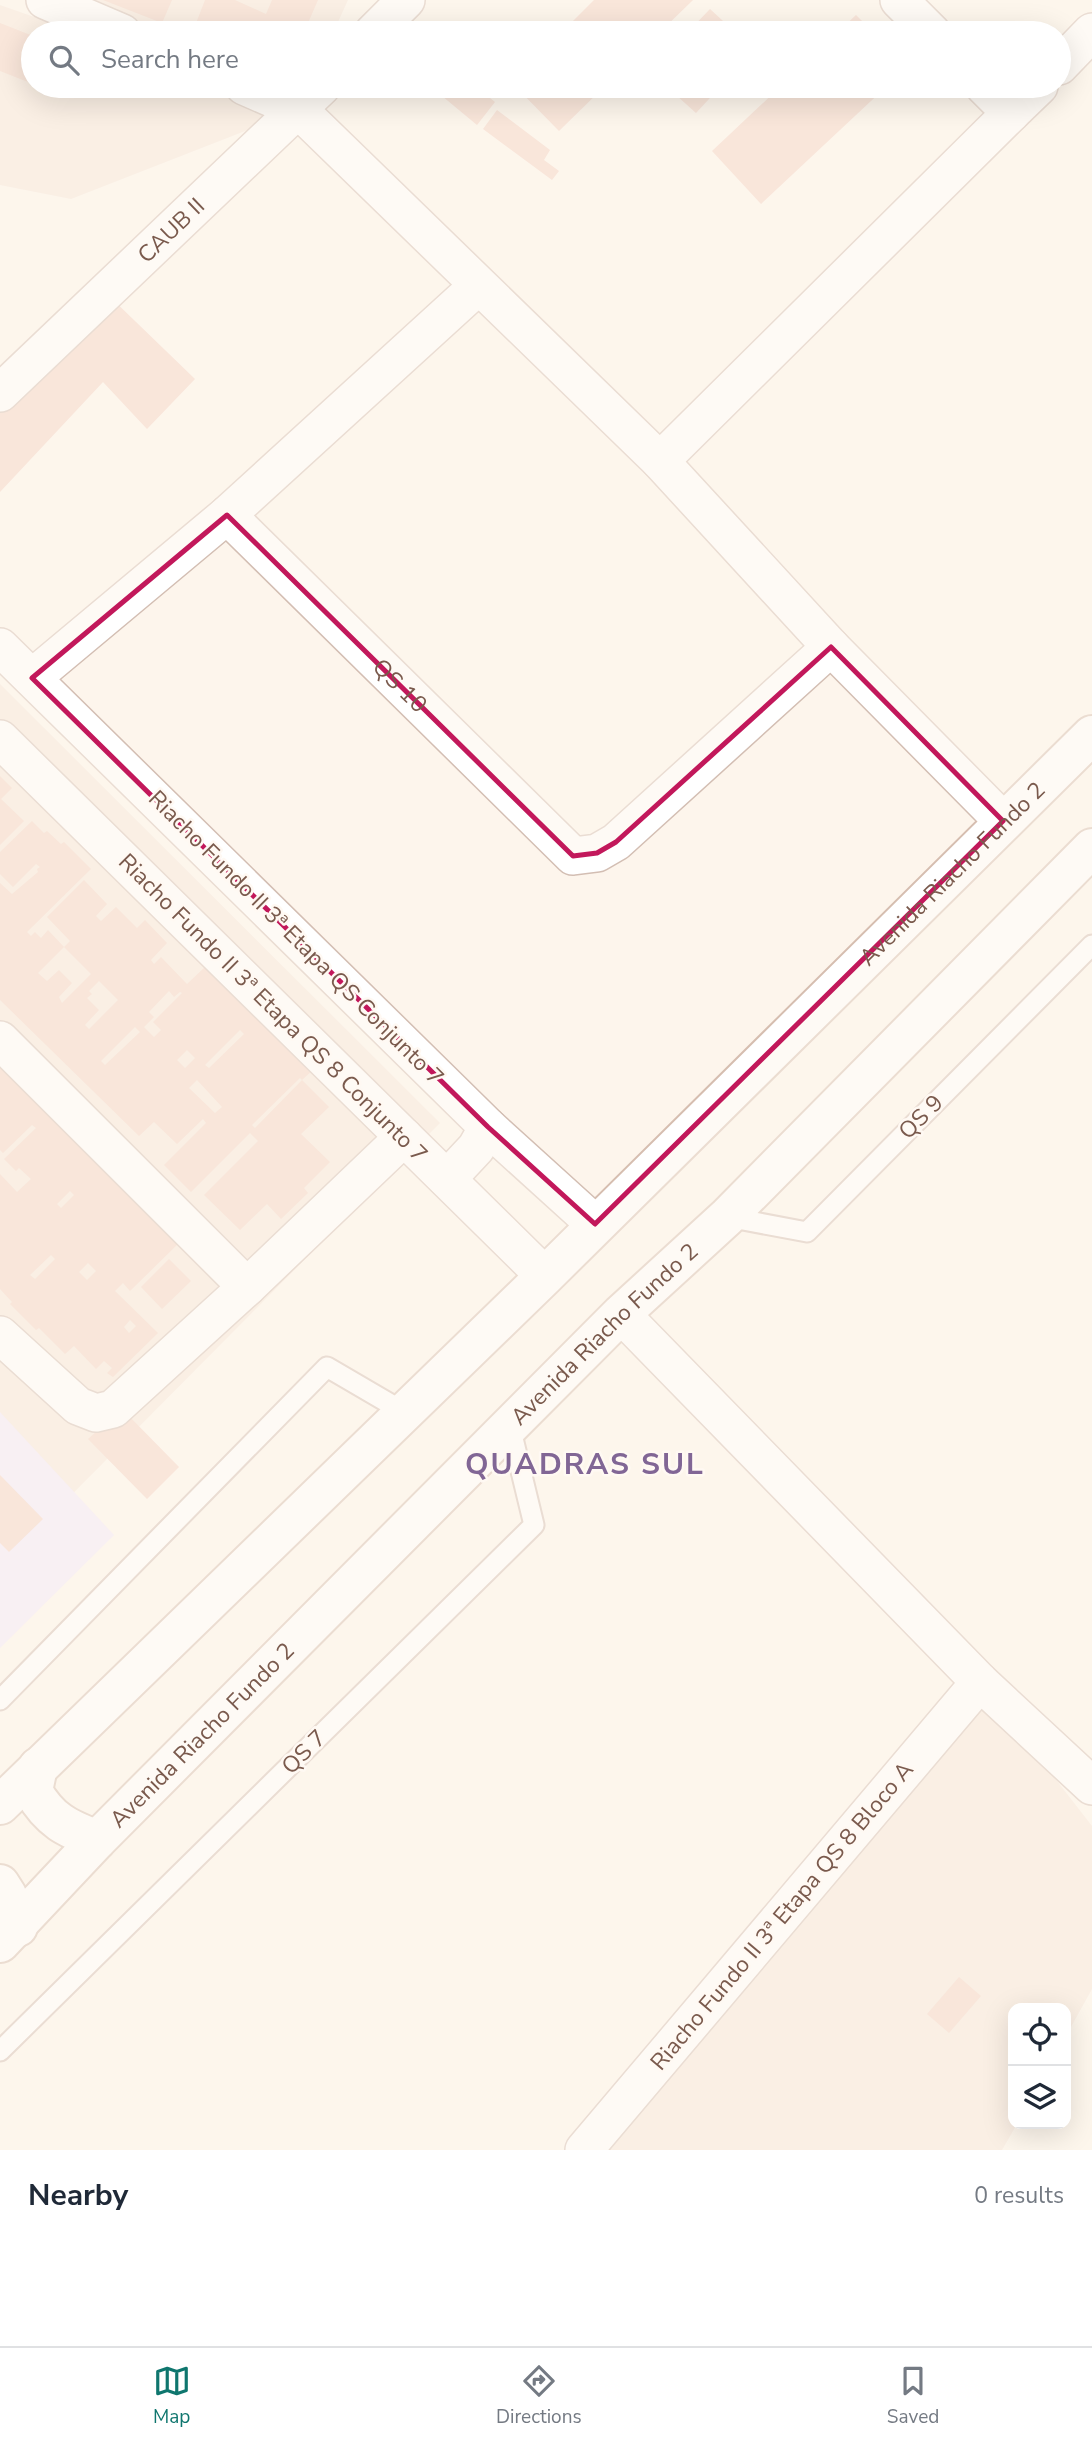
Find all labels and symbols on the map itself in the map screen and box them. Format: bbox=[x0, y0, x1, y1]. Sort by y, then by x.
street label: CAUB II bbox=[131, 191, 211, 270]
street label: QS 10 bbox=[366, 652, 434, 720]
street label: Avenida Riacho Fundo 2 bbox=[852, 775, 1052, 972]
street label: Riacho Fundo II 3ª Etapa QS Conjunto 7 bbox=[142, 784, 450, 1092]
street label: Riacho Fundo II 3ª Etapa QS 8 Conjunto 7 bbox=[112, 847, 434, 1169]
street label: QS 9 bbox=[892, 1088, 950, 1146]
street label: Avenida Riacho Fundo 2 bbox=[504, 1236, 704, 1432]
district label: QUADRAS SUL bbox=[465, 1444, 705, 1485]
street label: Avenida Riacho Fundo 2 bbox=[103, 1635, 301, 1834]
street label: QS 7 bbox=[275, 1723, 333, 1781]
street label: Riacho Fundo II 3ª Etapa QS 8 Bloco A bbox=[643, 1755, 921, 2077]

